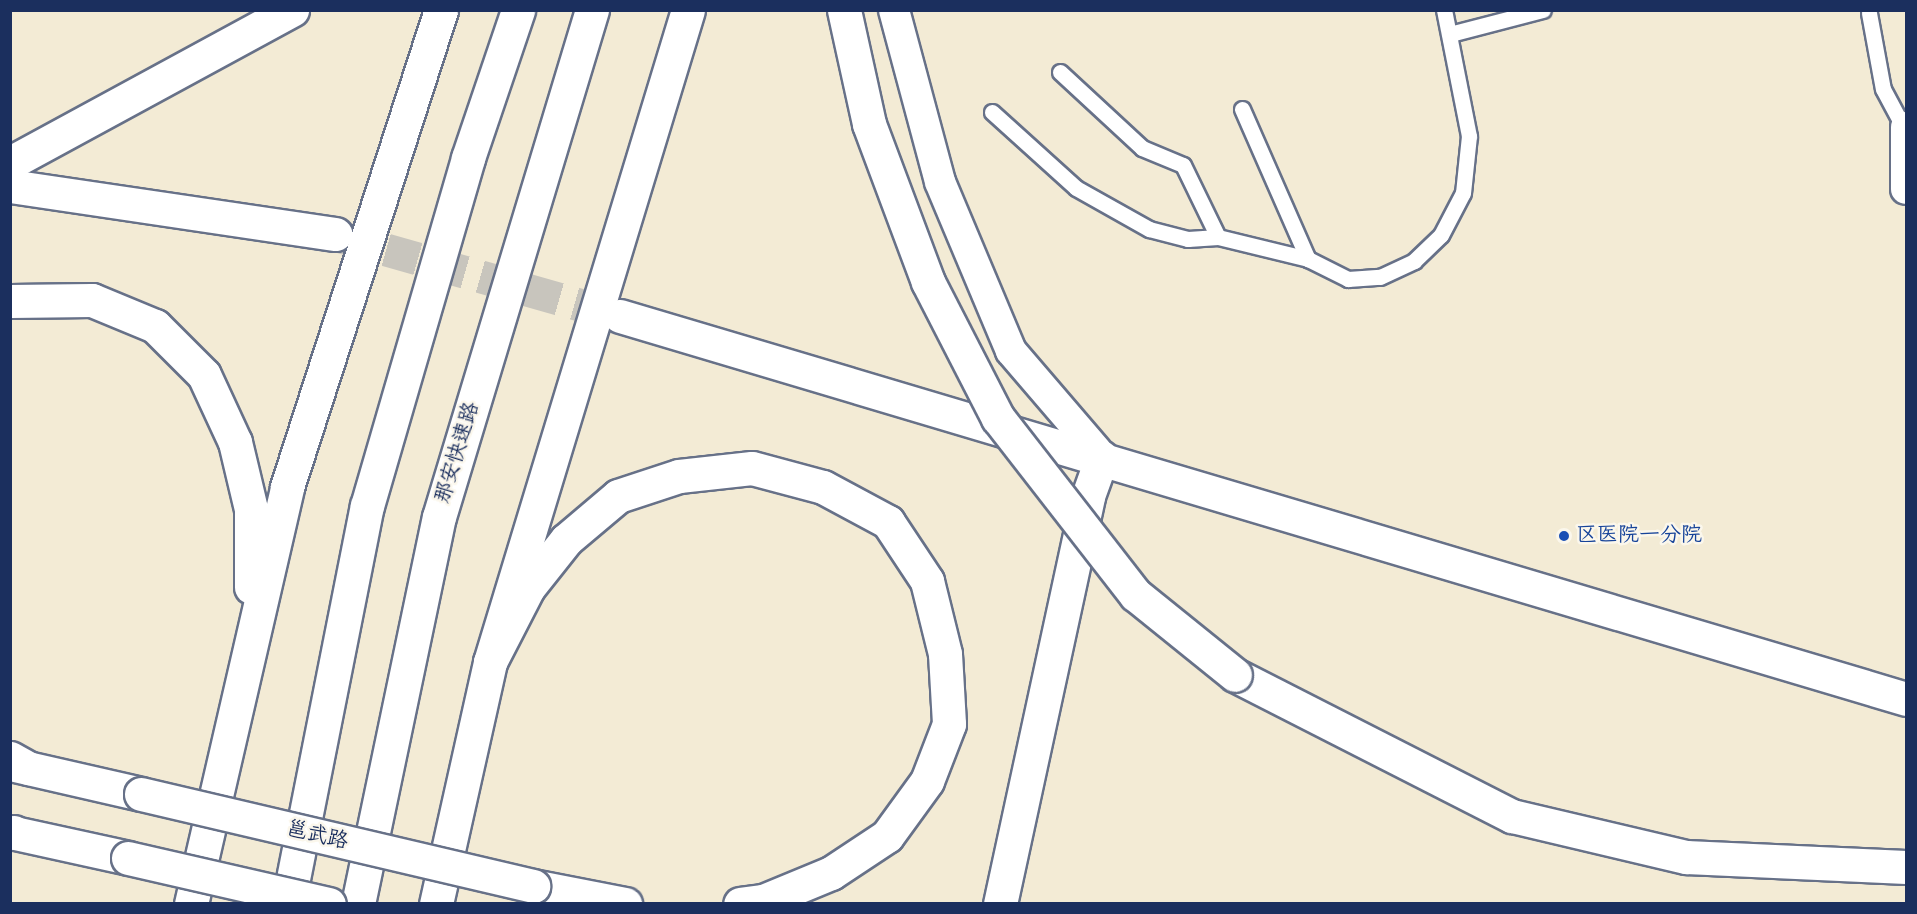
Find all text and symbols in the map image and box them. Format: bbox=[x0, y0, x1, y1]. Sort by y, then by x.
street label: 那安快速路 bbox=[431, 399, 485, 507]
place label: 区医院一分院 bbox=[1576, 523, 1702, 549]
marker: 区医院一分院 bbox=[1557, 529, 1571, 543]
street label: 邕武路 bbox=[283, 817, 351, 855]

